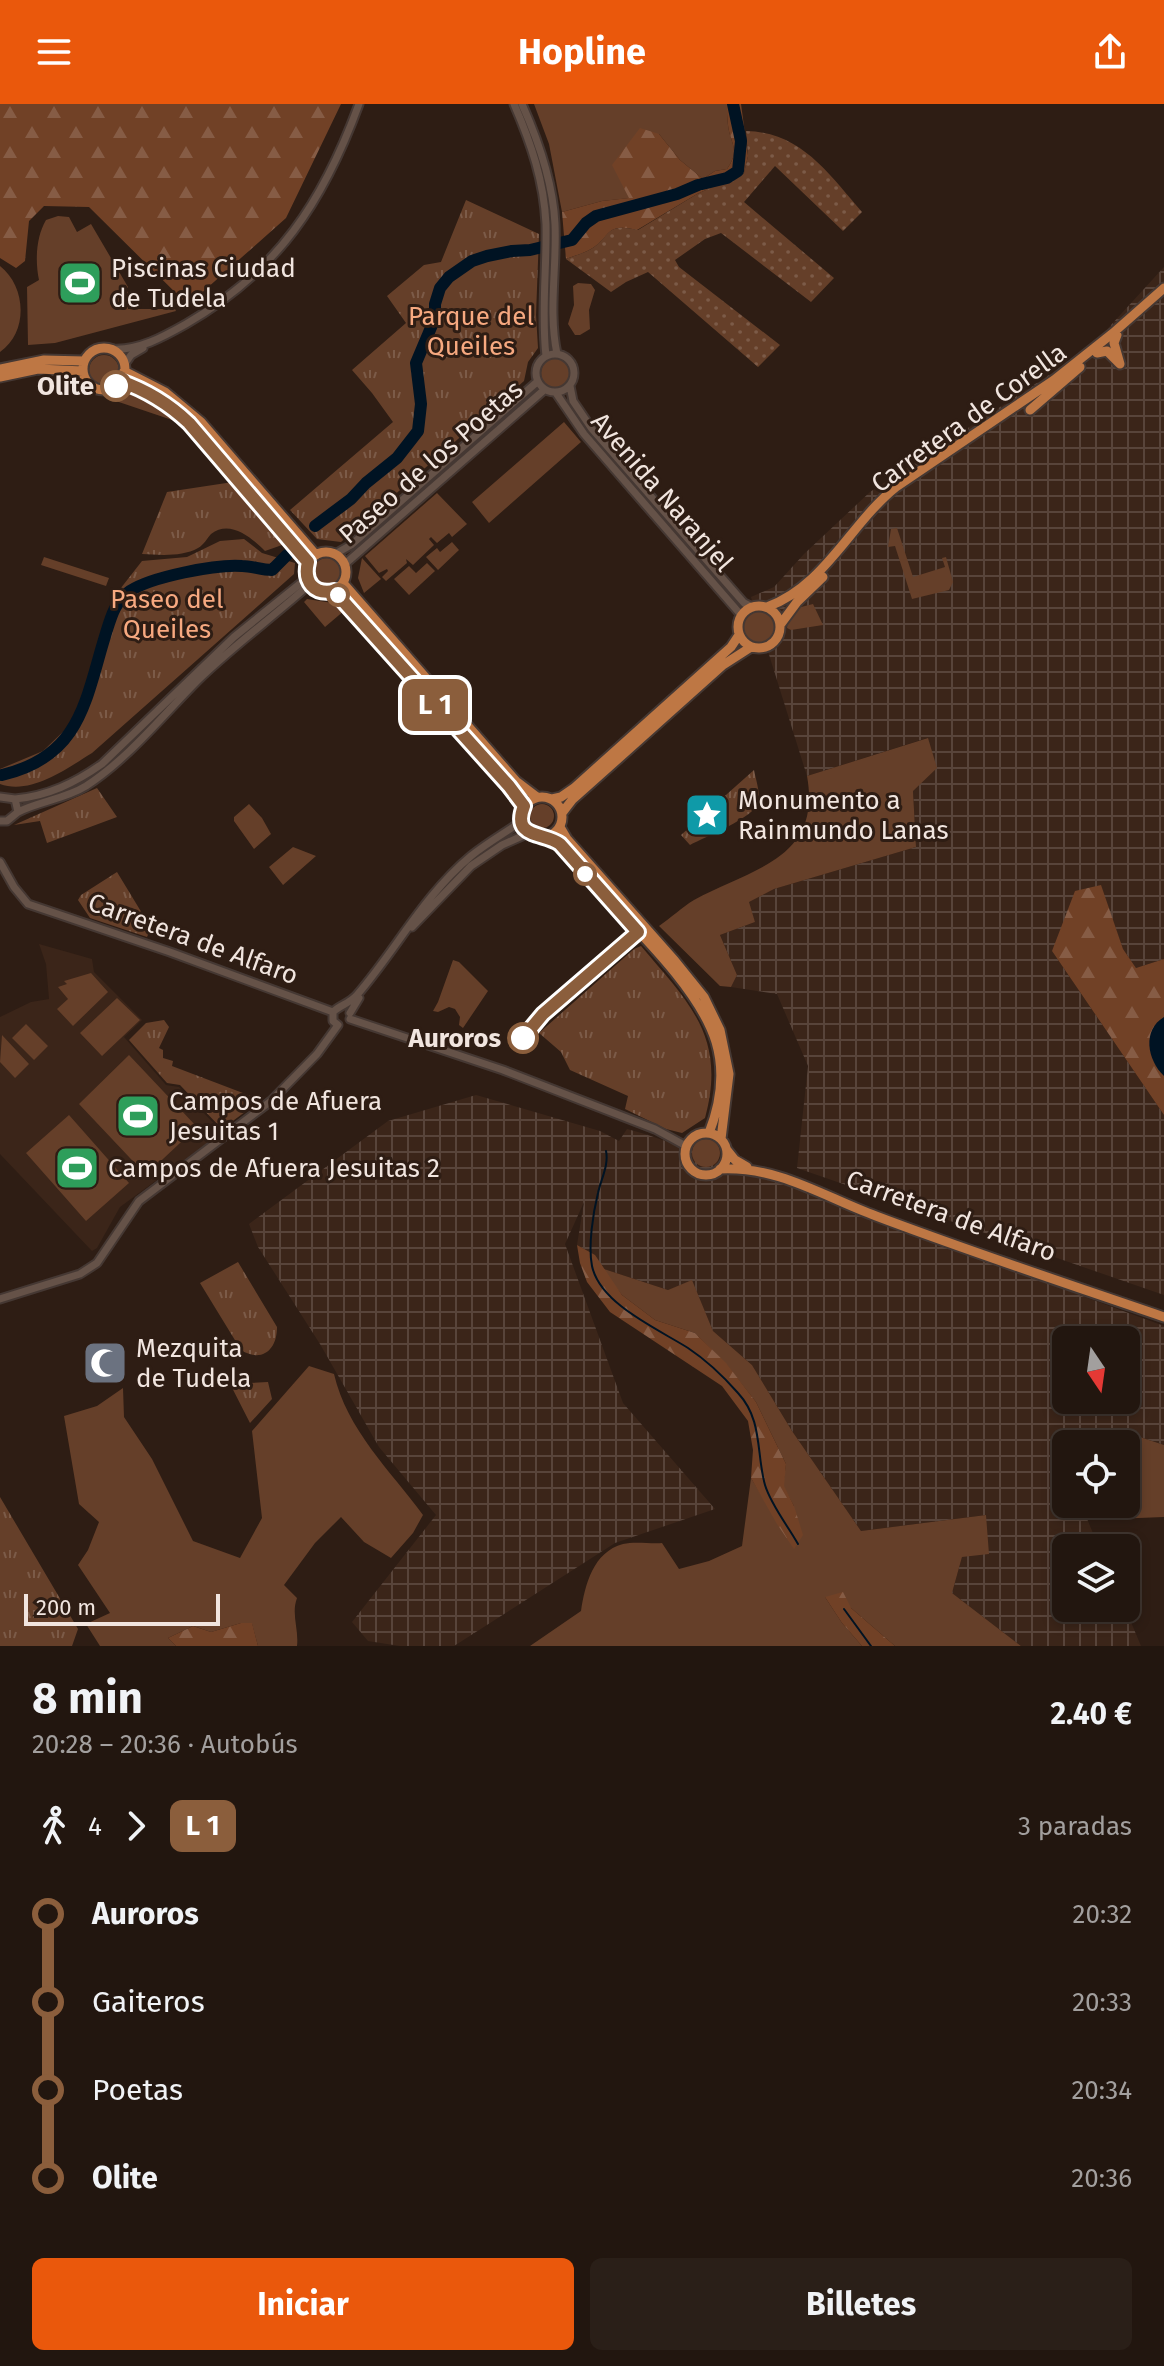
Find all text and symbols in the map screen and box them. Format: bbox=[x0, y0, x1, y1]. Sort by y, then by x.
icon: menu bbox=[32, 30, 76, 74]
text: Hopline bbox=[518, 30, 646, 74]
icon: share bbox=[1088, 30, 1132, 74]
place label: Piscinas Ciudad de Tudela bbox=[111, 253, 296, 314]
sports icon: Piscinas Ciudad de Tudela bbox=[56, 259, 104, 307]
park label: Parque del Queiles bbox=[408, 301, 534, 362]
street label: Carretera de Corella bbox=[865, 337, 1073, 499]
place label: Olite bbox=[37, 371, 94, 402]
marker: Olite bbox=[101, 371, 131, 401]
street label: Paseo de los Poetas bbox=[333, 374, 529, 550]
street label: Avenida Naranjel bbox=[585, 406, 740, 578]
park label: Paseo del Queiles bbox=[110, 584, 224, 645]
unlabelled marker bbox=[327, 584, 349, 606]
line badge: L 1 bbox=[389, 679, 481, 731]
text: L 1 bbox=[418, 688, 452, 721]
place label: Monumento a Rainmundo Lanas bbox=[738, 785, 949, 846]
place icon: Monumento a Rainmundo Lanas bbox=[683, 791, 731, 839]
unlabelled marker bbox=[574, 863, 596, 885]
street label: Carretera de Alfaro bbox=[84, 887, 302, 991]
place label: Auroros bbox=[408, 1023, 501, 1054]
marker: Auroros bbox=[508, 1023, 538, 1053]
place label: Campos de Afuera Jesuitas 1 bbox=[169, 1086, 382, 1147]
sports icon: Campos de Afuera Jesuitas 1 bbox=[114, 1092, 162, 1140]
sports icon: Campos de Afuera Jesuitas 2 bbox=[53, 1144, 101, 1192]
place label: Campos de Afuera Jesuitas 2 bbox=[108, 1153, 440, 1184]
street label: Carretera de Alfaro bbox=[842, 1164, 1060, 1268]
north arrow bbox=[1052, 1326, 1140, 1414]
map controls bbox=[1052, 1326, 1140, 1622]
place label: Mezquita de Tudela bbox=[136, 1333, 252, 1394]
mosque icon: Mezquita de Tudela bbox=[81, 1339, 129, 1387]
button: locate bbox=[1052, 1430, 1140, 1518]
button: layers bbox=[1052, 1534, 1140, 1622]
scale bar bbox=[24, 1590, 220, 1626]
text: 200 m bbox=[36, 1594, 96, 1621]
text: 8 min bbox=[32, 1672, 143, 1725]
text: 2.40 € bbox=[1051, 1696, 1132, 1732]
text: 20:28 – 20:36 · Autobús bbox=[32, 1729, 298, 1760]
icon: walk bbox=[32, 1804, 76, 1848]
icon: forward bbox=[114, 1804, 158, 1848]
text: L 1 bbox=[186, 1809, 220, 1842]
text: 4 bbox=[88, 1811, 102, 1842]
text: 3 paradas bbox=[1018, 1811, 1132, 1842]
text: Auroros bbox=[92, 1896, 199, 1932]
text: 20:32 bbox=[1073, 1899, 1132, 1930]
text: Gaiteros bbox=[92, 1984, 205, 2020]
text: 20:33 bbox=[1072, 1987, 1132, 2018]
text: Poetas bbox=[92, 2072, 183, 2108]
text: 20:34 bbox=[1071, 2075, 1132, 2106]
text: Olite bbox=[92, 2160, 158, 2196]
text: 20:36 bbox=[1071, 2163, 1132, 2194]
button: Iniciar bbox=[32, 2258, 574, 2350]
button: Billetes bbox=[590, 2258, 1132, 2350]

